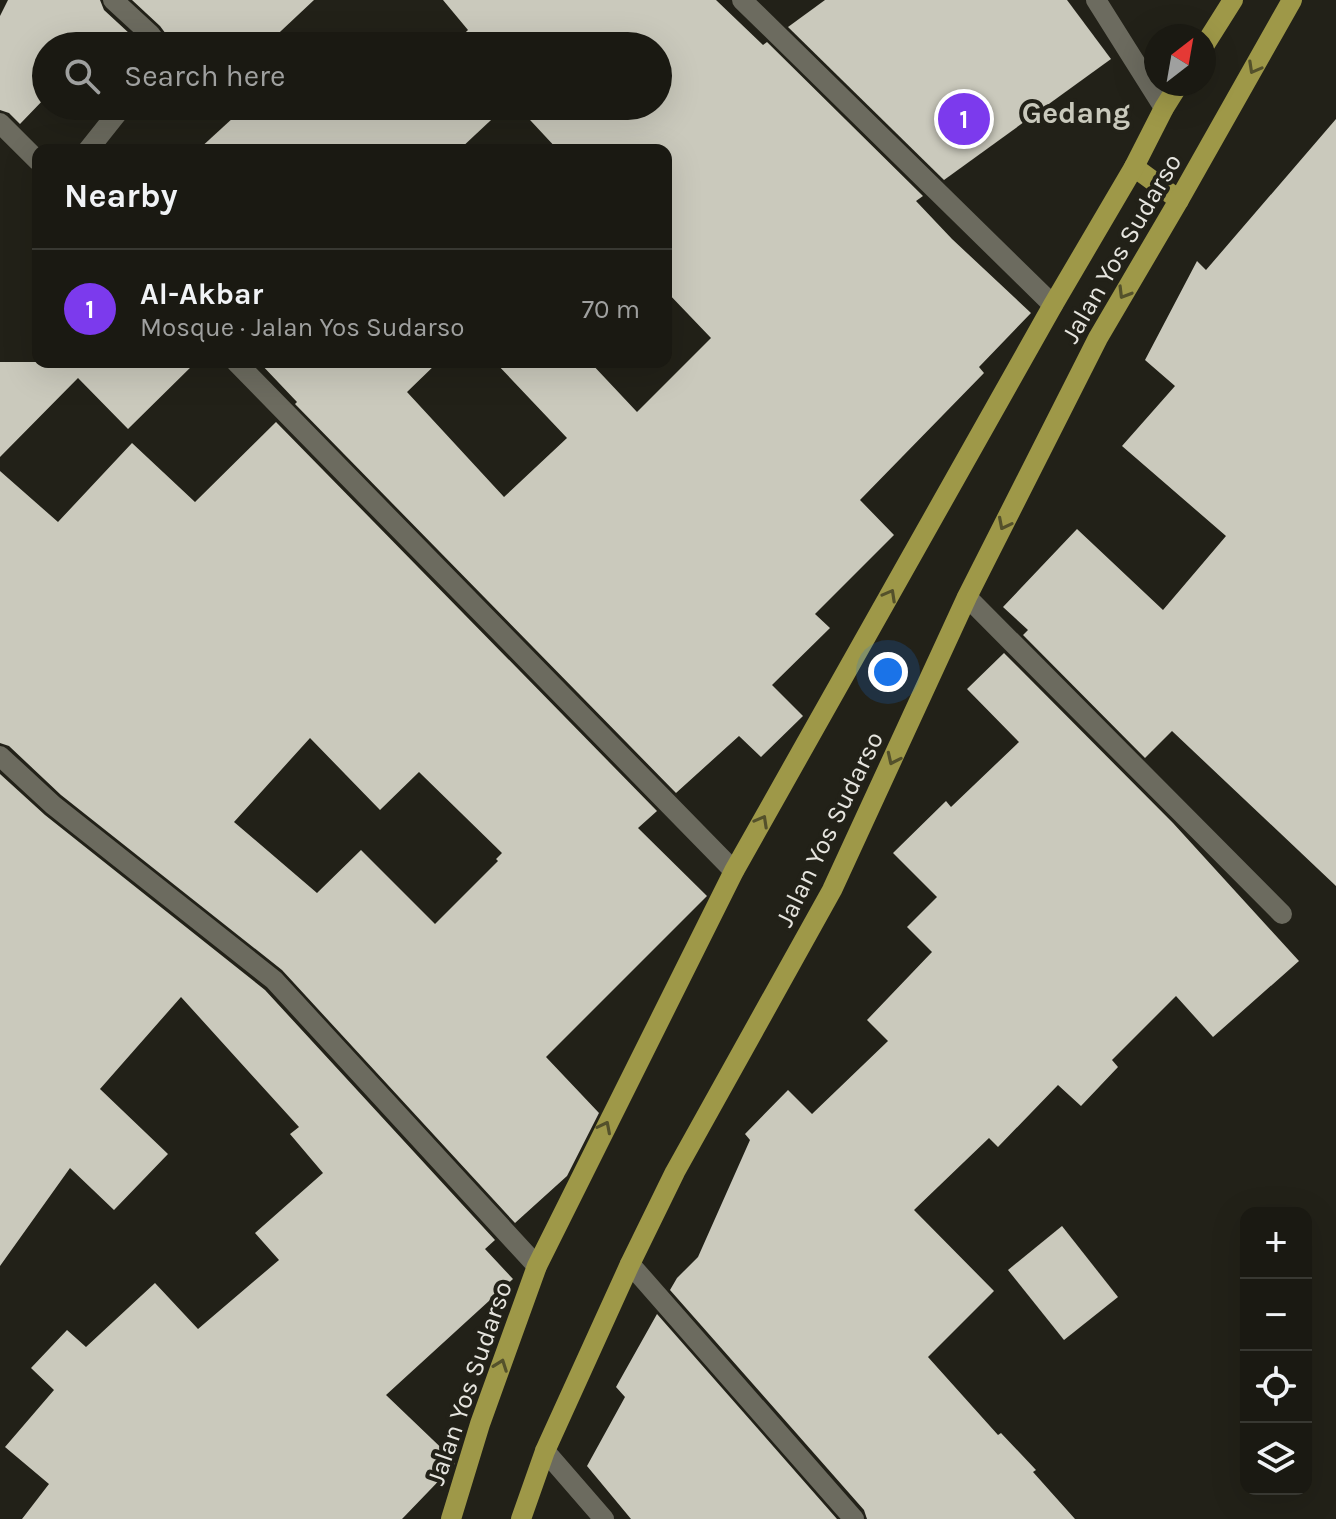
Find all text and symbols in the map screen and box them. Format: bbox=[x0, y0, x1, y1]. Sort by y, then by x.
north arrow bbox=[1144, 24, 1216, 96]
search box bbox=[32, 32, 672, 120]
icon: search bbox=[60, 54, 104, 98]
text: Search here bbox=[124, 58, 285, 94]
one-way arrow bbox=[1248, 59, 1264, 74]
pin: 1 bbox=[938, 89, 990, 149]
district label: Gedang bbox=[1022, 95, 1130, 131]
street label: Jalan Yos Sudarso bbox=[1055, 148, 1188, 348]
text: Nearby bbox=[64, 176, 178, 216]
text: Al-Akbar bbox=[140, 276, 263, 312]
one-way arrow bbox=[1118, 284, 1134, 299]
text: 1 bbox=[85, 294, 95, 325]
text: 70 m bbox=[582, 294, 640, 325]
text: Mosque · Jalan Yos Sudarso bbox=[140, 312, 465, 343]
one-way arrow bbox=[998, 515, 1013, 530]
one-way arrow bbox=[880, 589, 896, 603]
your location bbox=[868, 652, 908, 692]
street label: Jalan Yos Sudarso bbox=[769, 727, 890, 932]
one-way arrow bbox=[886, 750, 902, 765]
one-way arrow bbox=[753, 815, 768, 829]
one-way arrow bbox=[596, 1121, 611, 1136]
map controls bbox=[1240, 1207, 1312, 1495]
button: + bbox=[1240, 1207, 1312, 1279]
street label: Jalan Yos Sudarso bbox=[420, 1277, 519, 1489]
button: − bbox=[1240, 1279, 1312, 1351]
button: locate bbox=[1240, 1351, 1312, 1423]
one-way arrow bbox=[492, 1359, 508, 1373]
button: layers bbox=[1240, 1423, 1312, 1495]

